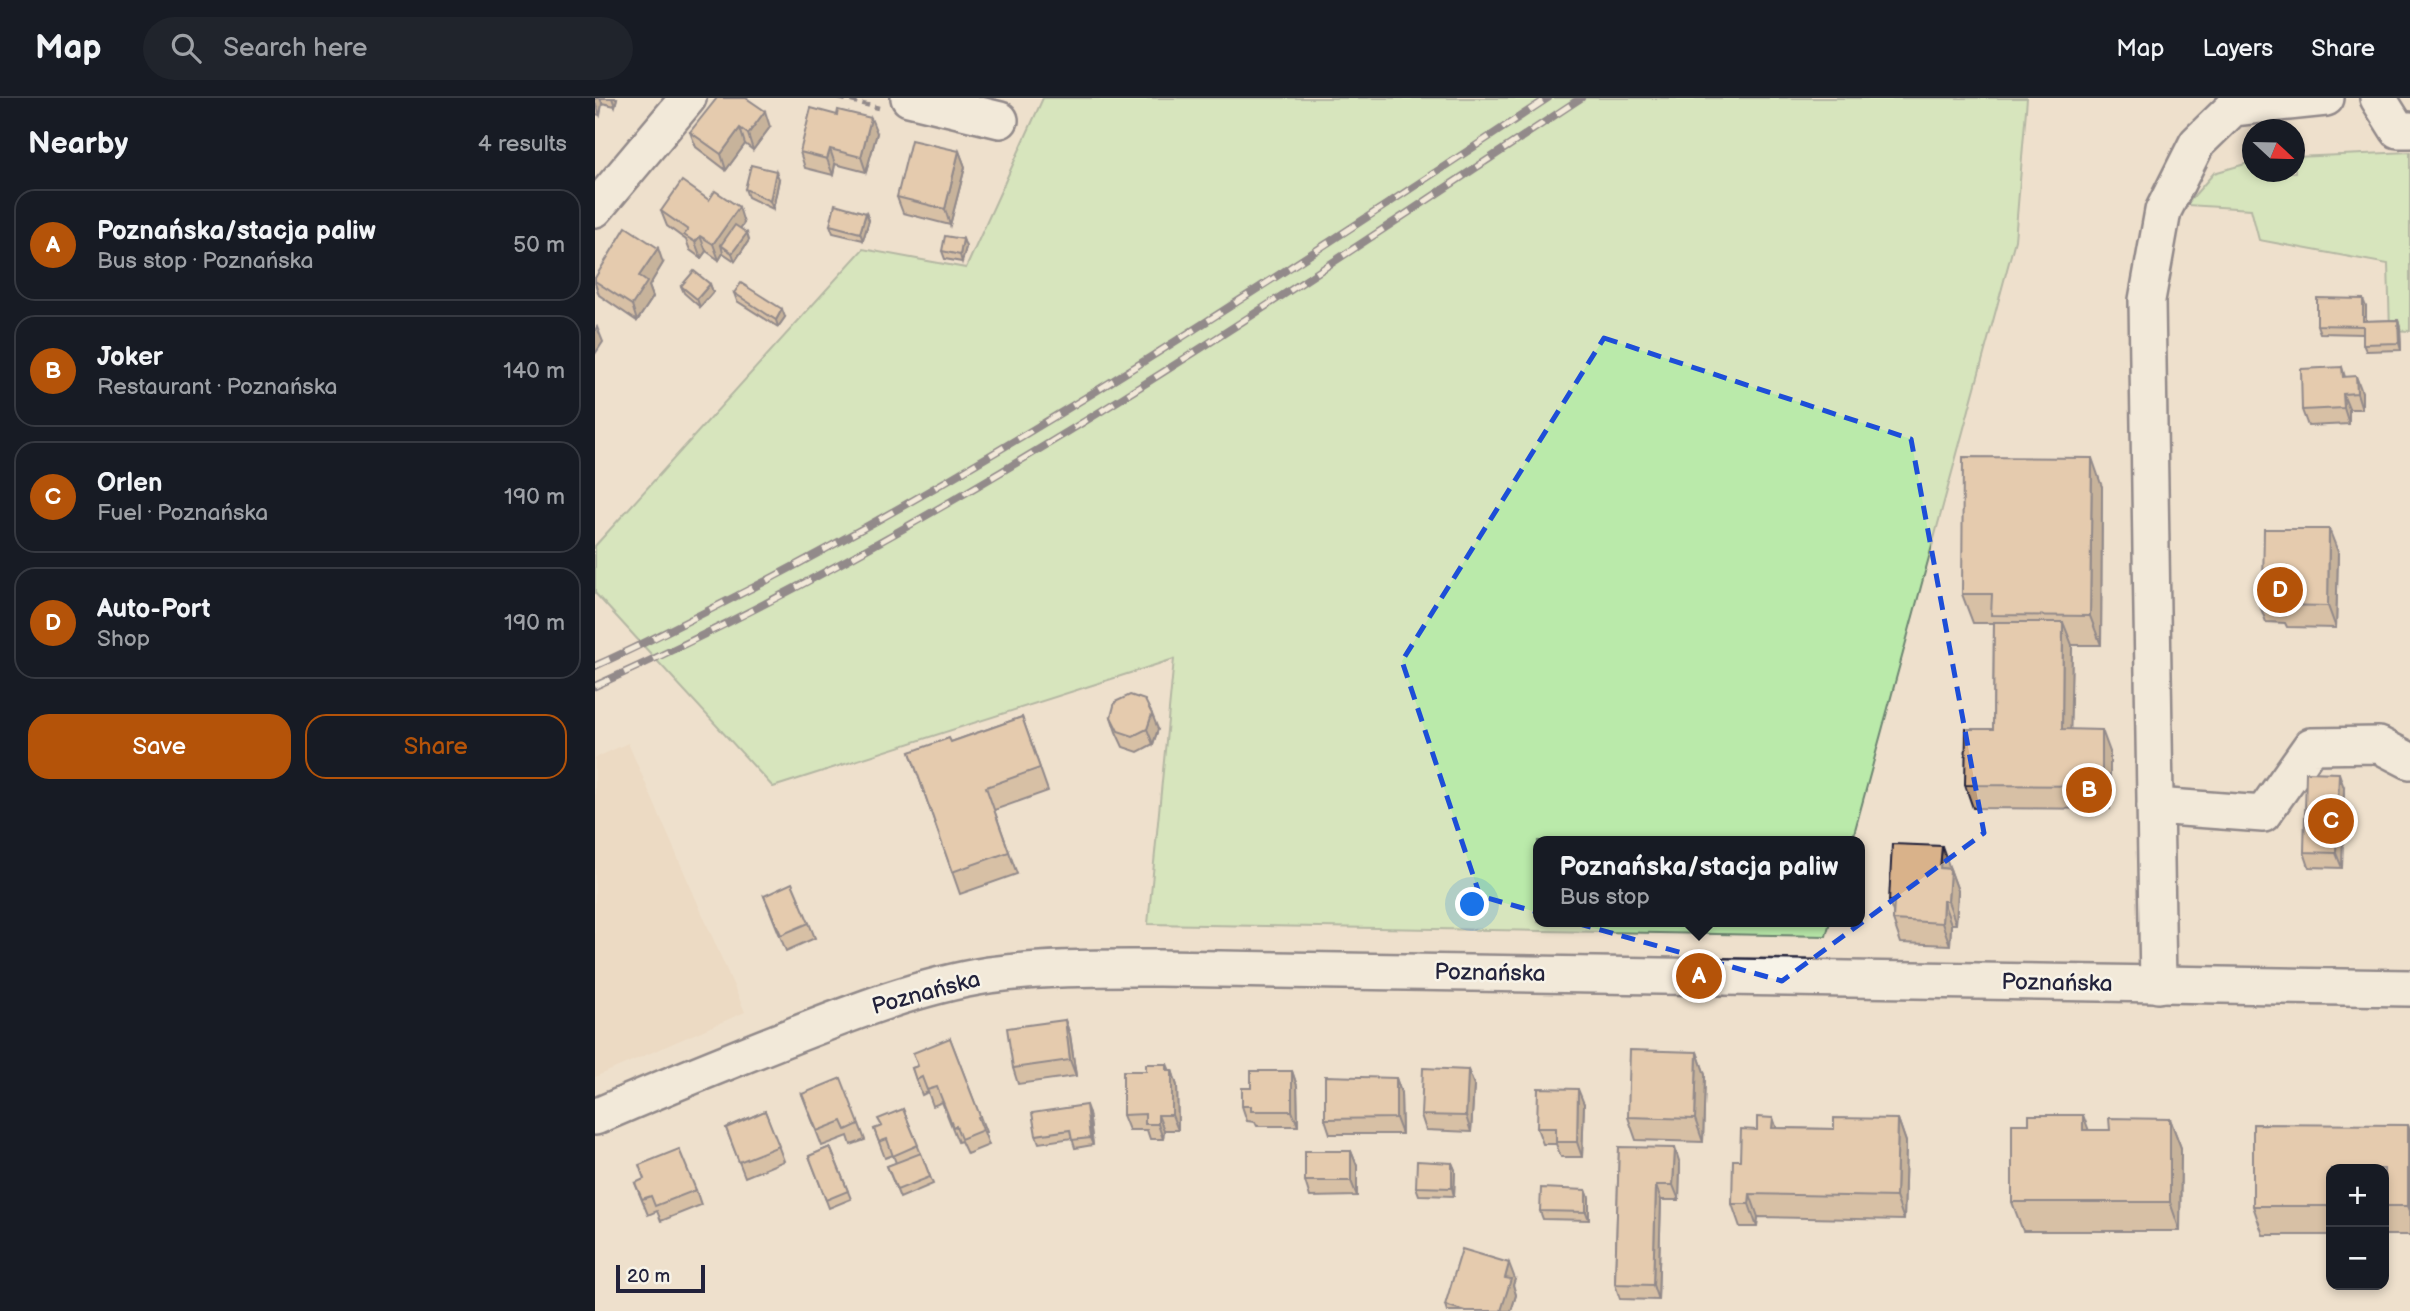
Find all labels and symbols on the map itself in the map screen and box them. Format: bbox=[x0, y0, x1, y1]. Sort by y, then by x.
north arrow bbox=[2242, 119, 2305, 182]
pin: D bbox=[2257, 564, 2303, 616]
pin: B bbox=[2066, 764, 2112, 816]
pin: C bbox=[2308, 795, 2354, 847]
your location bbox=[1455, 887, 1489, 921]
pin: A bbox=[1676, 950, 1722, 1002]
street label: Poznańska bbox=[1434, 958, 1546, 988]
street label: Poznańska bbox=[869, 965, 983, 1021]
street label: Poznańska bbox=[2001, 968, 2113, 998]
scale bar bbox=[616, 1262, 705, 1294]

